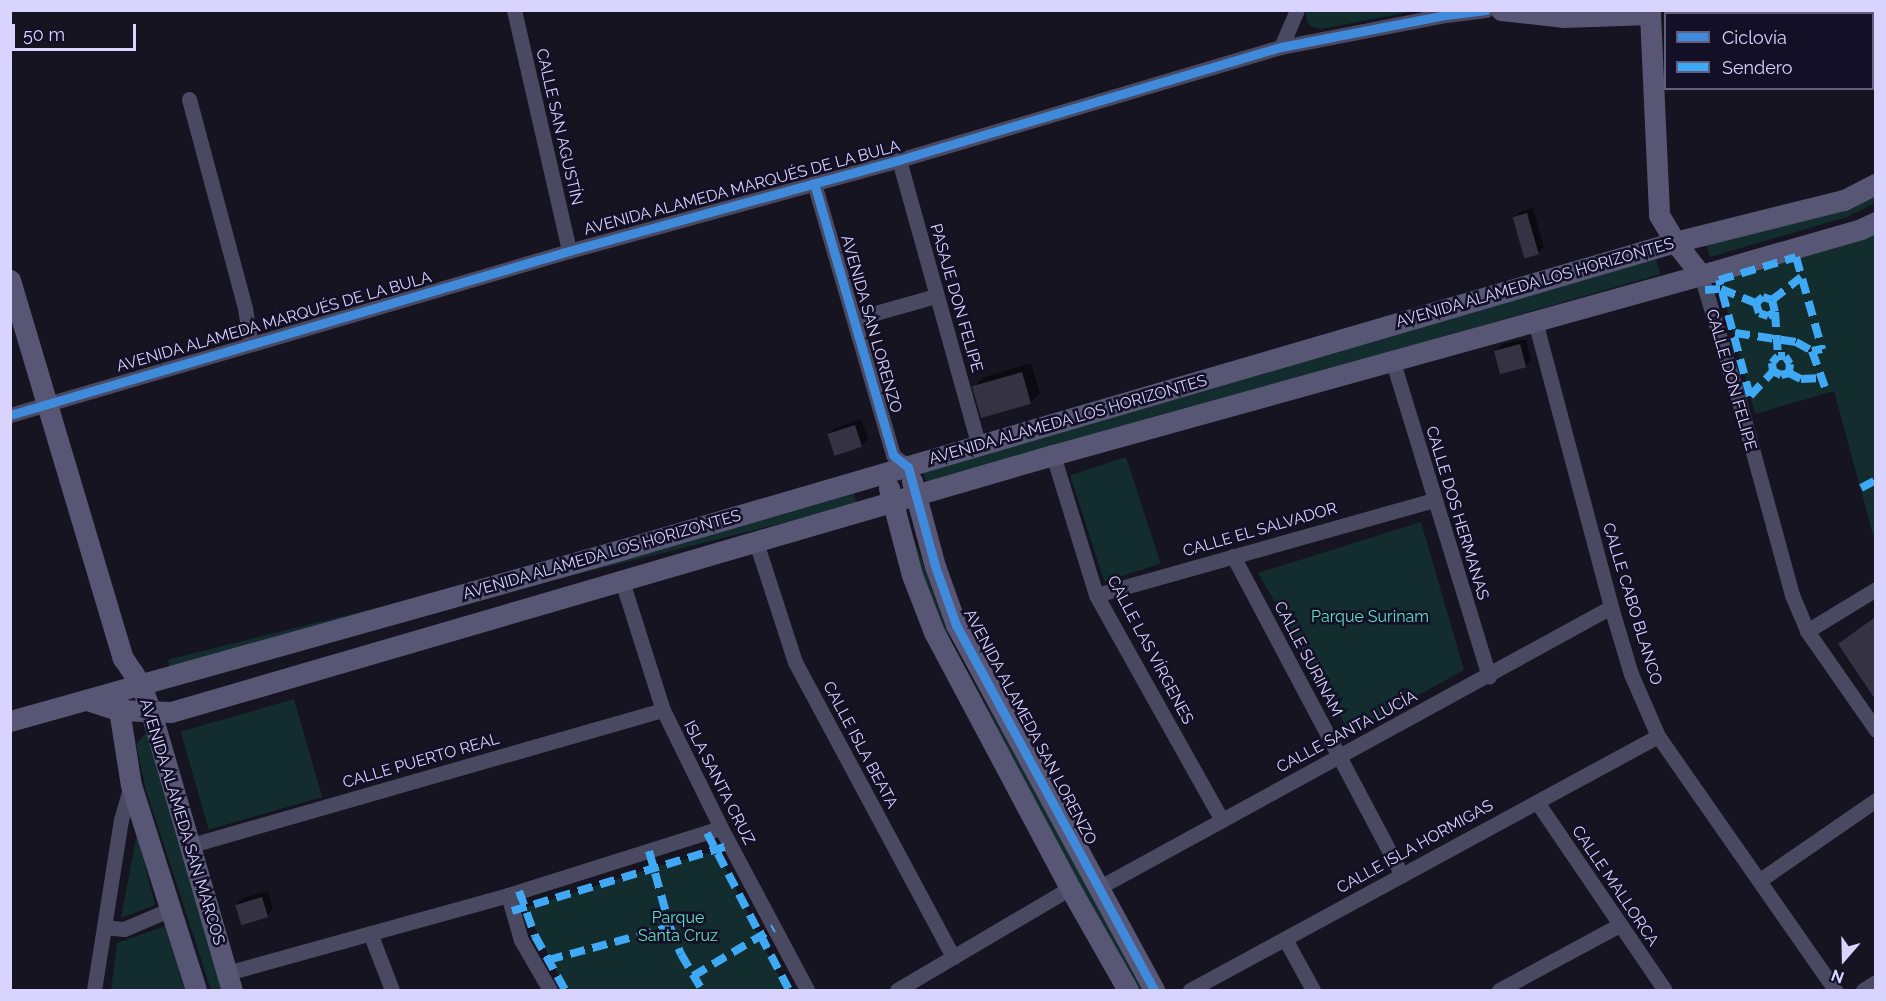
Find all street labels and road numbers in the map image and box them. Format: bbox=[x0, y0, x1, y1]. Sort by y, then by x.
street label: CALLE SAN AGUSTÍN bbox=[532, 47, 586, 207]
street label: AVENIDA ALAMEDA MARQUÉS DE LA BULA bbox=[581, 136, 903, 240]
street label: PASAJE DON FELIPE bbox=[926, 221, 986, 375]
street label: AVENIDA SAN LORENZO bbox=[836, 233, 906, 415]
street label: AVENIDA ALAMEDA LOS HORIZONTES bbox=[1393, 234, 1677, 332]
street label: AVENIDA ALAMEDA MARQUÉS DE LA BULA bbox=[113, 267, 435, 377]
street label: CALLE DON FELIPE bbox=[1702, 307, 1760, 453]
street label: AVENIDA ALAMEDA LOS HORIZONTES bbox=[926, 371, 1210, 469]
street label: CALLE DOS HERMANAS bbox=[1421, 424, 1493, 602]
street label: CALLE EL SALVADOR bbox=[1180, 499, 1340, 561]
street label: AVENIDA ALAMEDA LOS HORIZONTES bbox=[460, 506, 744, 604]
street label: CALLE CABO BLANCO bbox=[1598, 521, 1666, 687]
street label: CALLE LAS VÍRGENES bbox=[1103, 572, 1197, 728]
street label: CALLE SURINAM bbox=[1270, 598, 1346, 720]
street label: AVENIDA ALAMEDA SAN LORENZO bbox=[959, 605, 1101, 849]
street label: CALLE ISLA BEATA bbox=[818, 678, 902, 812]
street label: CALLE SANTA LUCÍA bbox=[1273, 687, 1421, 777]
street label: AVENIDA ALAMEDA SAN MARCOS bbox=[135, 696, 229, 948]
street label: ISLA SANTA CRUZ bbox=[679, 717, 759, 849]
street label: CALLE PUERTO REAL bbox=[340, 729, 502, 793]
street label: CALLE ISLA HORMIGAS bbox=[1333, 796, 1497, 898]
street label: CALLE MALLORCA bbox=[1568, 822, 1662, 950]

